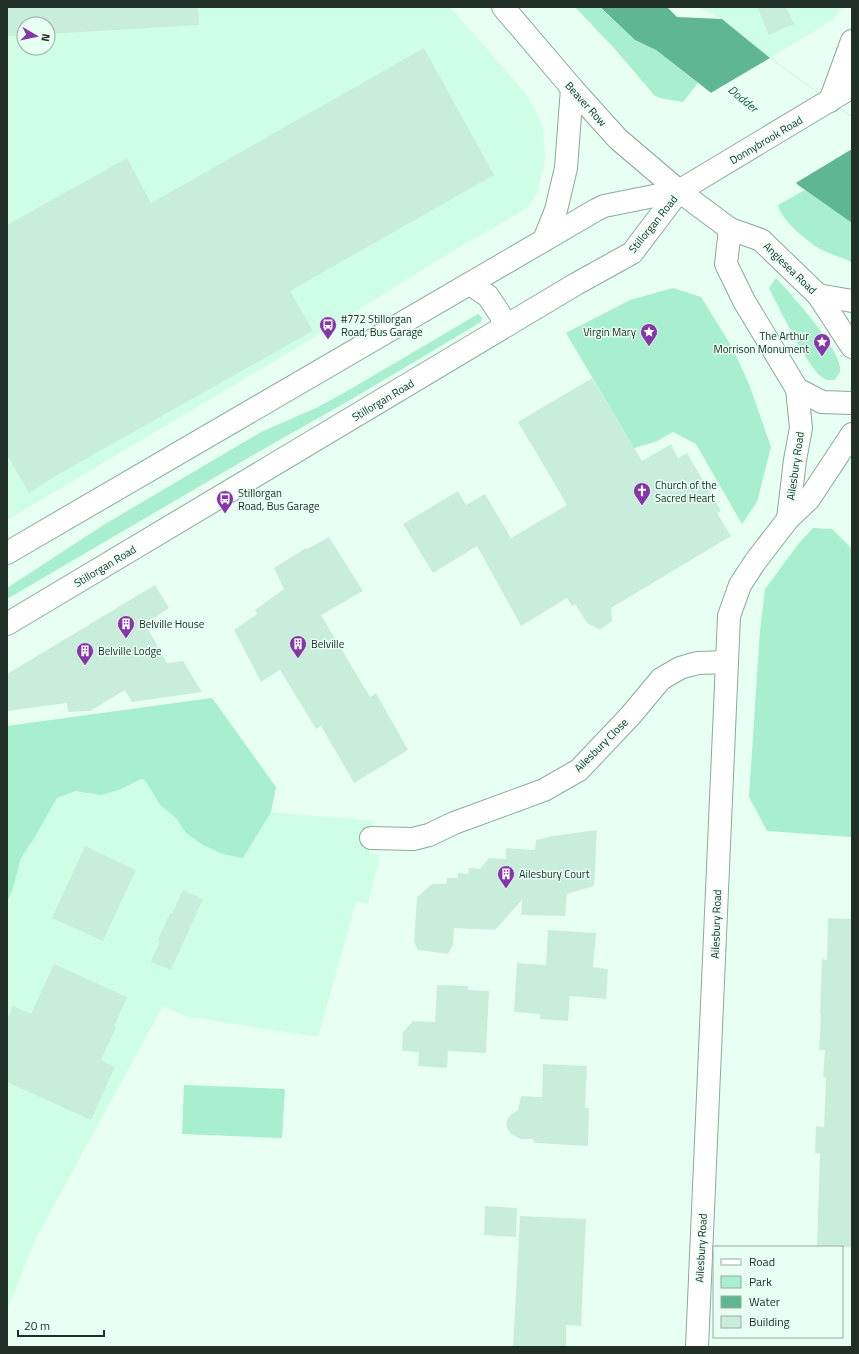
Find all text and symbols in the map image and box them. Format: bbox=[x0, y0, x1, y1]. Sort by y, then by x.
north arrow bbox=[16, 16, 56, 56]
text: N bbox=[37, 33, 54, 43]
street label: Beaver Row bbox=[561, 78, 611, 130]
water label: Dodder bbox=[724, 80, 764, 118]
street label: Donnybrook Road bbox=[726, 112, 806, 168]
street label: Stillorgan Road bbox=[625, 192, 681, 256]
street label: Anglesea Road bbox=[760, 238, 820, 298]
place label: #772 Stillorgan Road, Bus Garage bbox=[341, 311, 423, 340]
bus stop icon: #772 Stillorgan Road, Bus Garage bbox=[318, 315, 338, 340]
place icon: Virgin Mary bbox=[639, 322, 659, 347]
place label: Virgin Mary bbox=[583, 324, 637, 340]
place label: The Arthur Morrison Monument bbox=[714, 328, 809, 357]
place icon: The Arthur Morrison Monument bbox=[812, 332, 832, 357]
street label: Stillorgan Road bbox=[349, 375, 417, 425]
street label: Ailesbury Road bbox=[782, 430, 808, 501]
place label: Church of the Sacred Heart bbox=[655, 477, 717, 506]
church icon: Church of the Sacred Heart bbox=[632, 481, 652, 506]
place label: Stillorgan Road, Bus Garage bbox=[238, 485, 320, 514]
bus stop icon: Stillorgan Road, Bus Garage bbox=[215, 489, 235, 514]
street label: Stillorgan Road bbox=[71, 541, 139, 591]
building icon: Belville House bbox=[116, 614, 136, 639]
place label: Belville House bbox=[139, 616, 205, 632]
building icon: Belville bbox=[288, 634, 308, 659]
place label: Belville bbox=[311, 636, 345, 652]
building icon: Belville Lodge bbox=[75, 641, 95, 666]
place label: Belville Lodge bbox=[98, 643, 162, 659]
street label: Ailesbury Close bbox=[570, 714, 632, 776]
building icon: Ailesbury Court bbox=[496, 864, 516, 889]
place label: Ailesbury Court bbox=[519, 866, 590, 882]
street label: Ailesbury Road bbox=[707, 889, 725, 959]
street label: Ailesbury Road bbox=[691, 1213, 711, 1283]
legend bbox=[713, 1246, 843, 1338]
text: Road bbox=[749, 1252, 775, 1271]
text: Park bbox=[749, 1272, 772, 1291]
text: Water bbox=[749, 1292, 780, 1311]
scale bar bbox=[18, 1312, 104, 1338]
text: Building bbox=[749, 1312, 790, 1331]
text: 20 m bbox=[24, 1316, 50, 1335]

